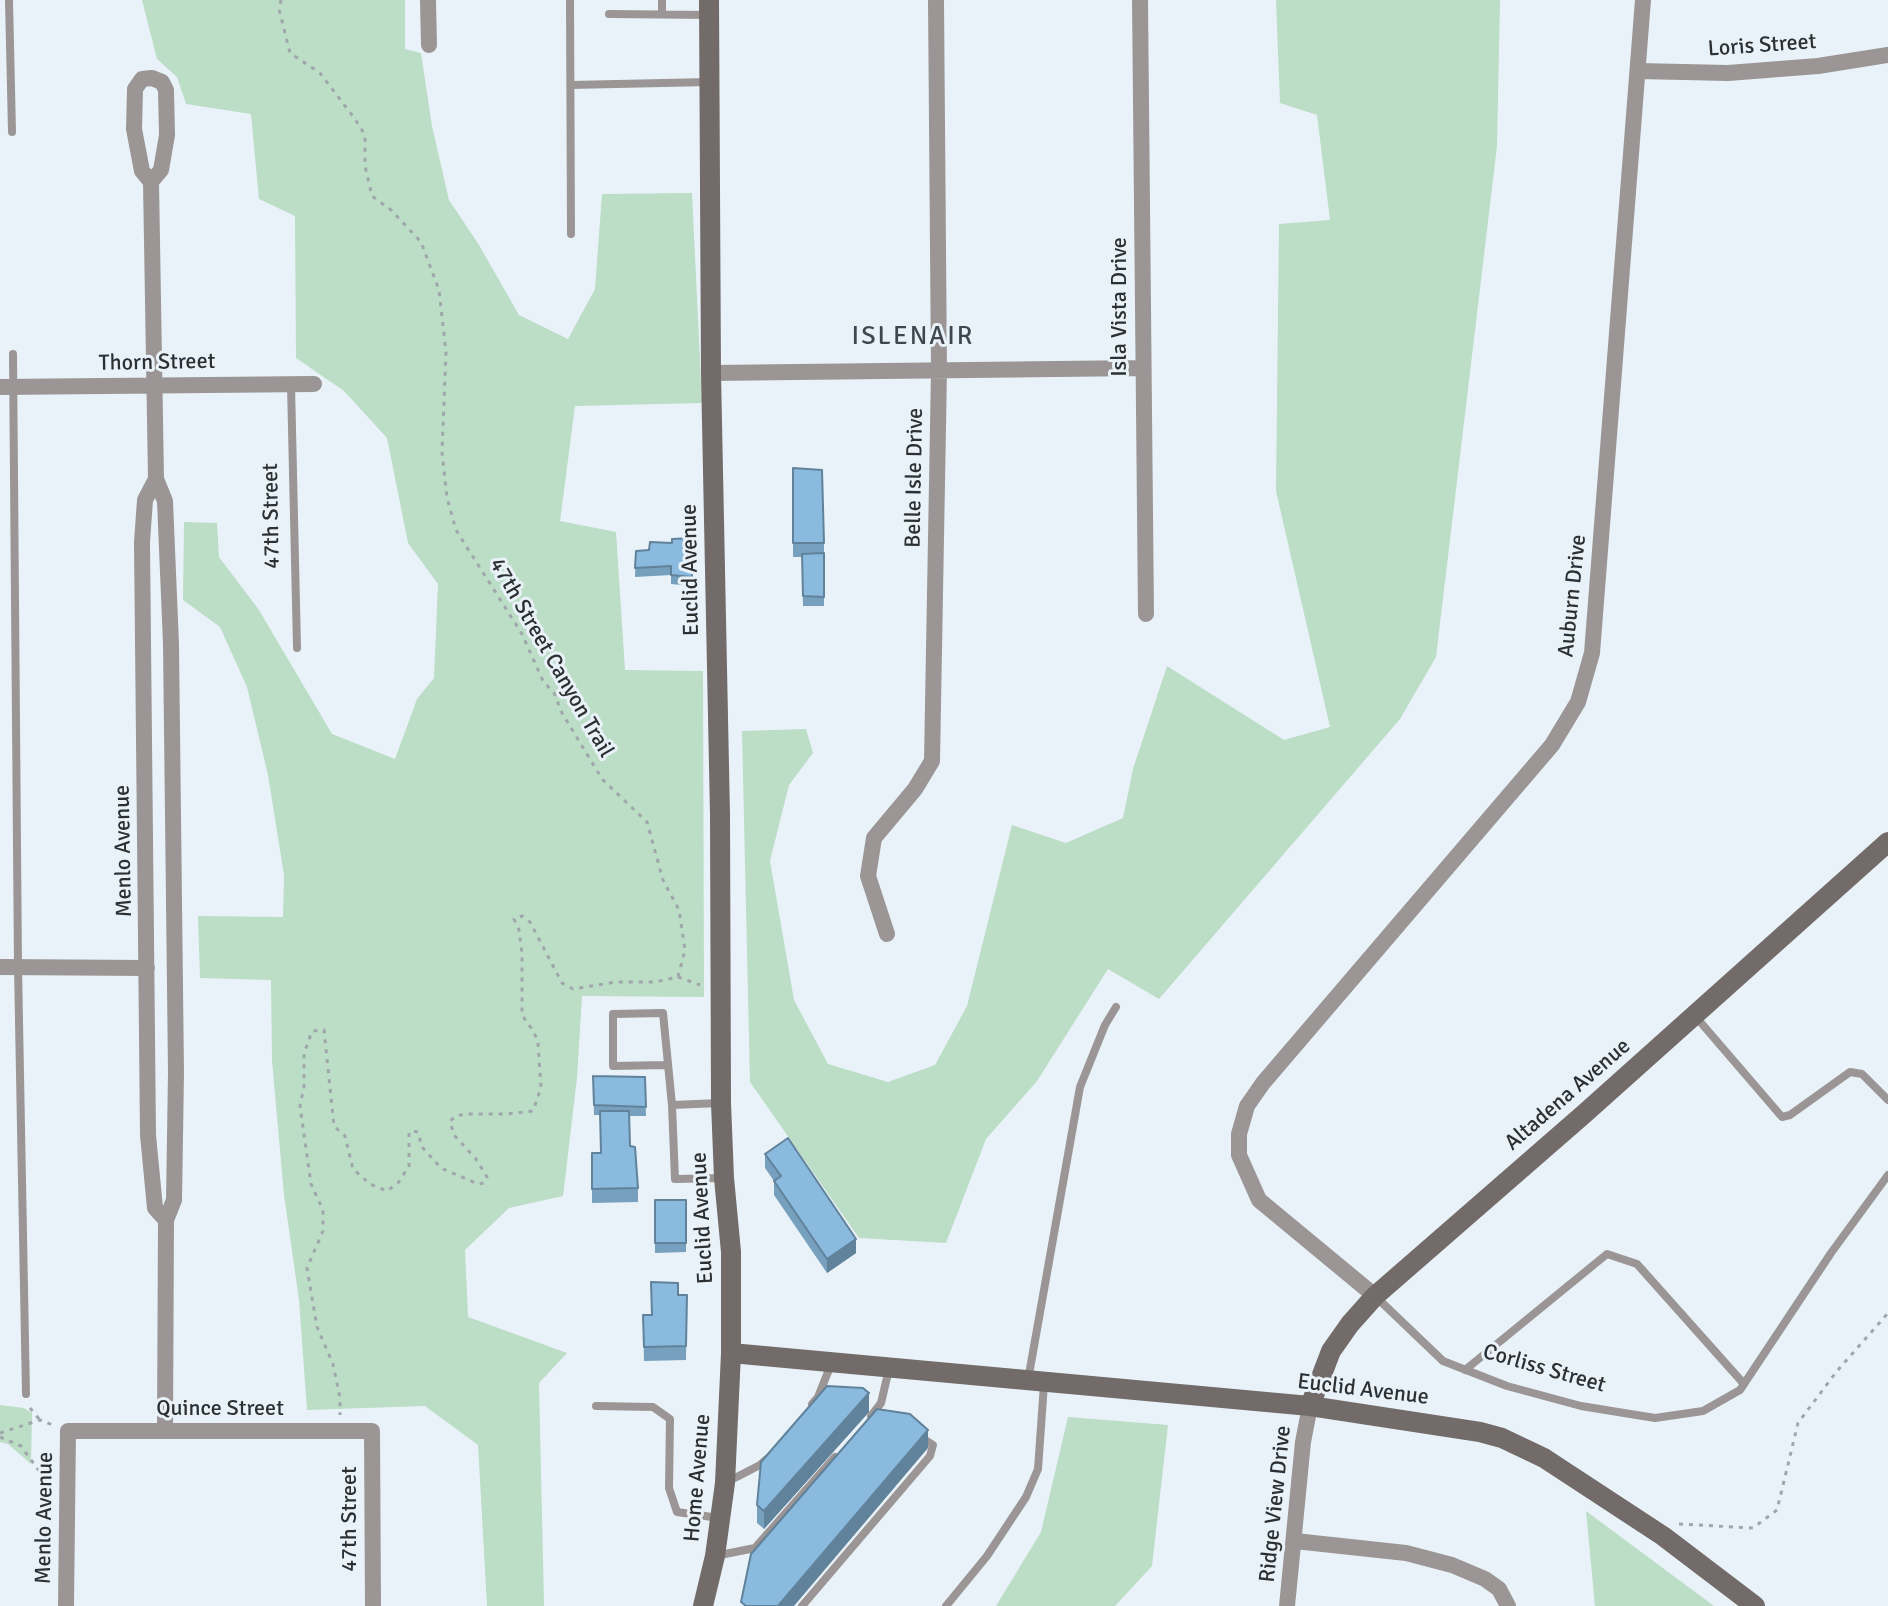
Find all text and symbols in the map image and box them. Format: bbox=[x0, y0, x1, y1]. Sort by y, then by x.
street label: Loris Street bbox=[1707, 29, 1817, 63]
street label: Isla Vista Drive bbox=[1107, 237, 1133, 377]
district label: ISLENAIR bbox=[852, 321, 974, 353]
street label: Thorn Street bbox=[99, 349, 215, 377]
street label: Belle Isle Drive bbox=[901, 408, 929, 548]
street label: 47th Street bbox=[258, 463, 286, 569]
street label: Euclid Avenue bbox=[677, 504, 705, 636]
street label: Auburn Drive bbox=[1553, 533, 1593, 659]
street label: 47th Street Canyon Trail bbox=[483, 554, 619, 762]
street label: Menlo Avenue bbox=[110, 785, 138, 917]
street label: Altadena Avenue bbox=[1500, 1033, 1636, 1157]
street label: Euclid Avenue bbox=[686, 1151, 720, 1285]
street label: Corliss Street bbox=[1480, 1339, 1608, 1399]
street label: Euclid Avenue bbox=[1296, 1369, 1430, 1411]
street label: Quince Street bbox=[156, 1396, 284, 1422]
street label: Home Avenue bbox=[679, 1413, 717, 1543]
street label: Ridge View Drive bbox=[1255, 1424, 1297, 1584]
street label: Menlo Avenue bbox=[31, 1452, 59, 1584]
street label: 47th Street bbox=[337, 1466, 363, 1572]

